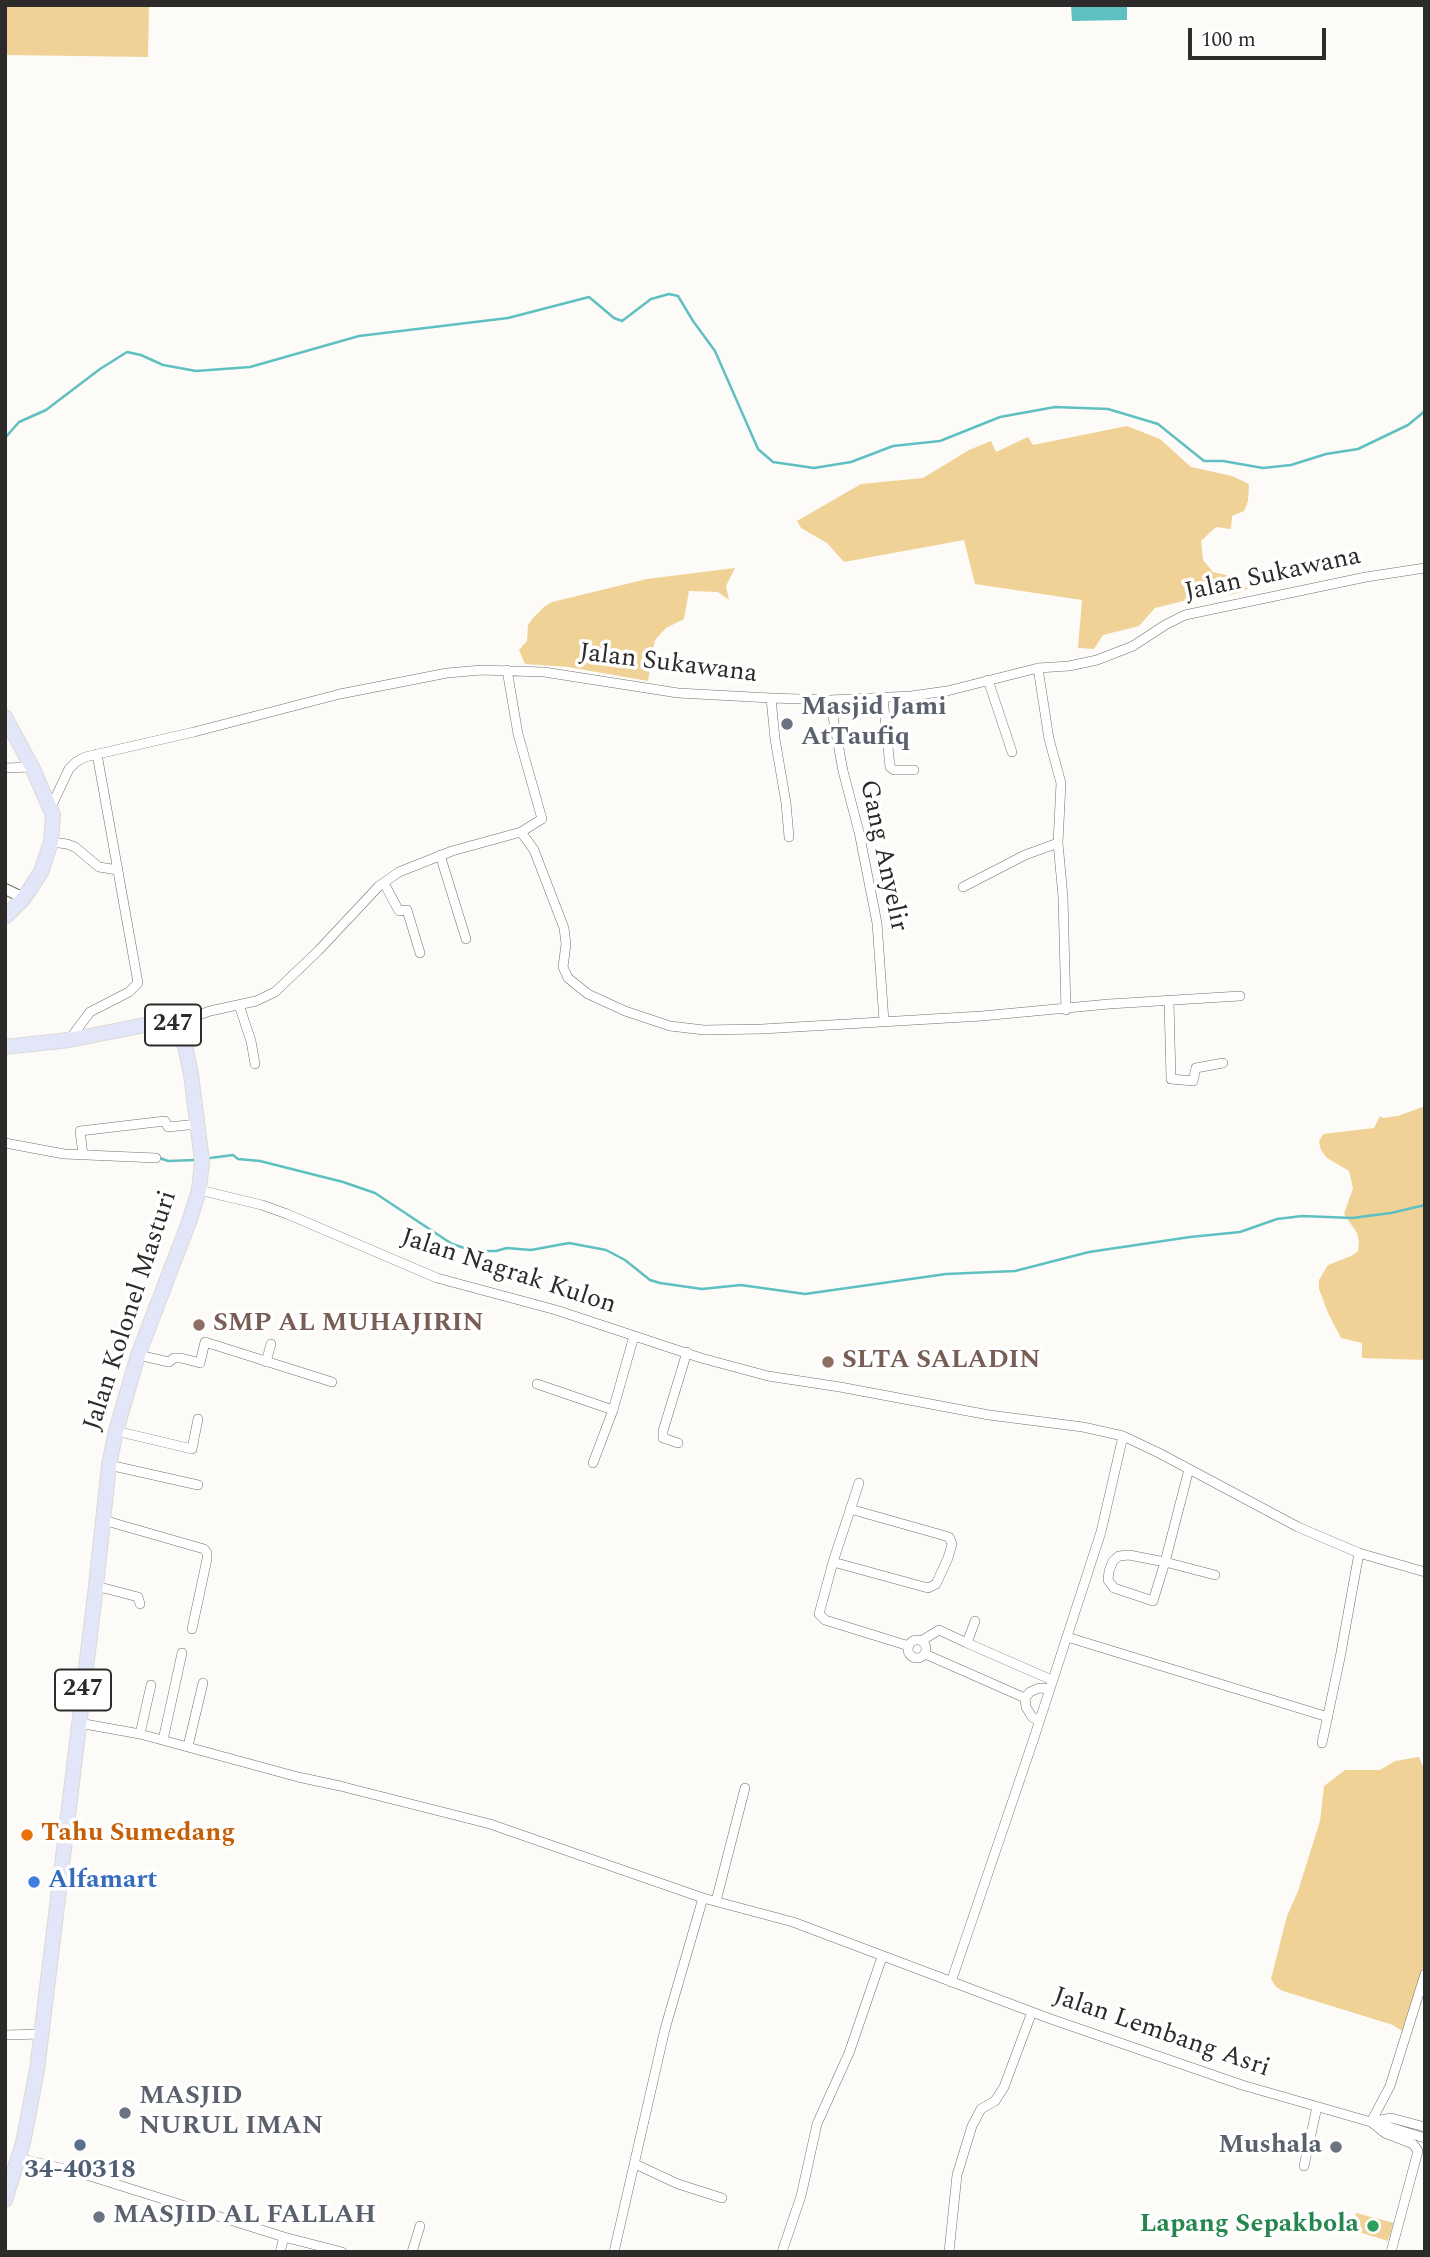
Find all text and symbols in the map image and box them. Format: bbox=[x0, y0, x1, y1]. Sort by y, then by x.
scale bar bbox=[1192, 14, 1330, 58]
text: 100 m bbox=[1201, 24, 1256, 56]
street label: Jalan Sukawana bbox=[1182, 542, 1364, 610]
street label: Jalan Sukawana bbox=[577, 639, 759, 691]
place label: Masjid Jami AtTaufiq bbox=[801, 693, 947, 754]
marker: Masjid Jami AtTaufiq bbox=[779, 716, 795, 732]
street label: Gang Anyelir bbox=[851, 777, 913, 935]
road number: 247 bbox=[145, 1004, 201, 1045]
street label: Jalan Kolonel Masturi bbox=[78, 1187, 186, 1435]
street label: Jalan Nagrak Kulon bbox=[396, 1223, 620, 1323]
place label: SMP AL MUHAJIRIN bbox=[213, 1309, 484, 1341]
marker: SMP AL MUHAJIRIN bbox=[191, 1317, 207, 1333]
place label: SLTA SALADIN bbox=[842, 1346, 1041, 1378]
marker: SLTA SALADIN bbox=[820, 1354, 836, 1370]
road number: 247 bbox=[55, 1670, 111, 1710]
place label: Tahu Sumedang bbox=[41, 1819, 235, 1851]
marker: Tahu Sumedang bbox=[19, 1827, 35, 1843]
place label: Alfamart bbox=[48, 1866, 157, 1898]
marker: Alfamart bbox=[26, 1874, 42, 1890]
street label: Jalan Lembang Asri bbox=[1049, 1982, 1273, 2086]
place label: MASJID NURUL IMAN bbox=[139, 2082, 323, 2144]
marker: MASJID NURUL IMAN bbox=[117, 2105, 133, 2121]
place label: Mushala bbox=[1218, 2131, 1322, 2163]
marker: 34-40318 bbox=[72, 2137, 88, 2153]
marker: Mushala bbox=[1328, 2139, 1344, 2155]
place label: 34-40318 bbox=[24, 2156, 136, 2188]
place label: MASJID AL FALLAH bbox=[113, 2201, 376, 2233]
marker: MASJID AL FALLAH bbox=[91, 2209, 107, 2225]
place label: Lapang Sepakbola bbox=[1140, 2210, 1359, 2242]
marker: Lapang Sepakbola bbox=[1365, 2218, 1381, 2234]

